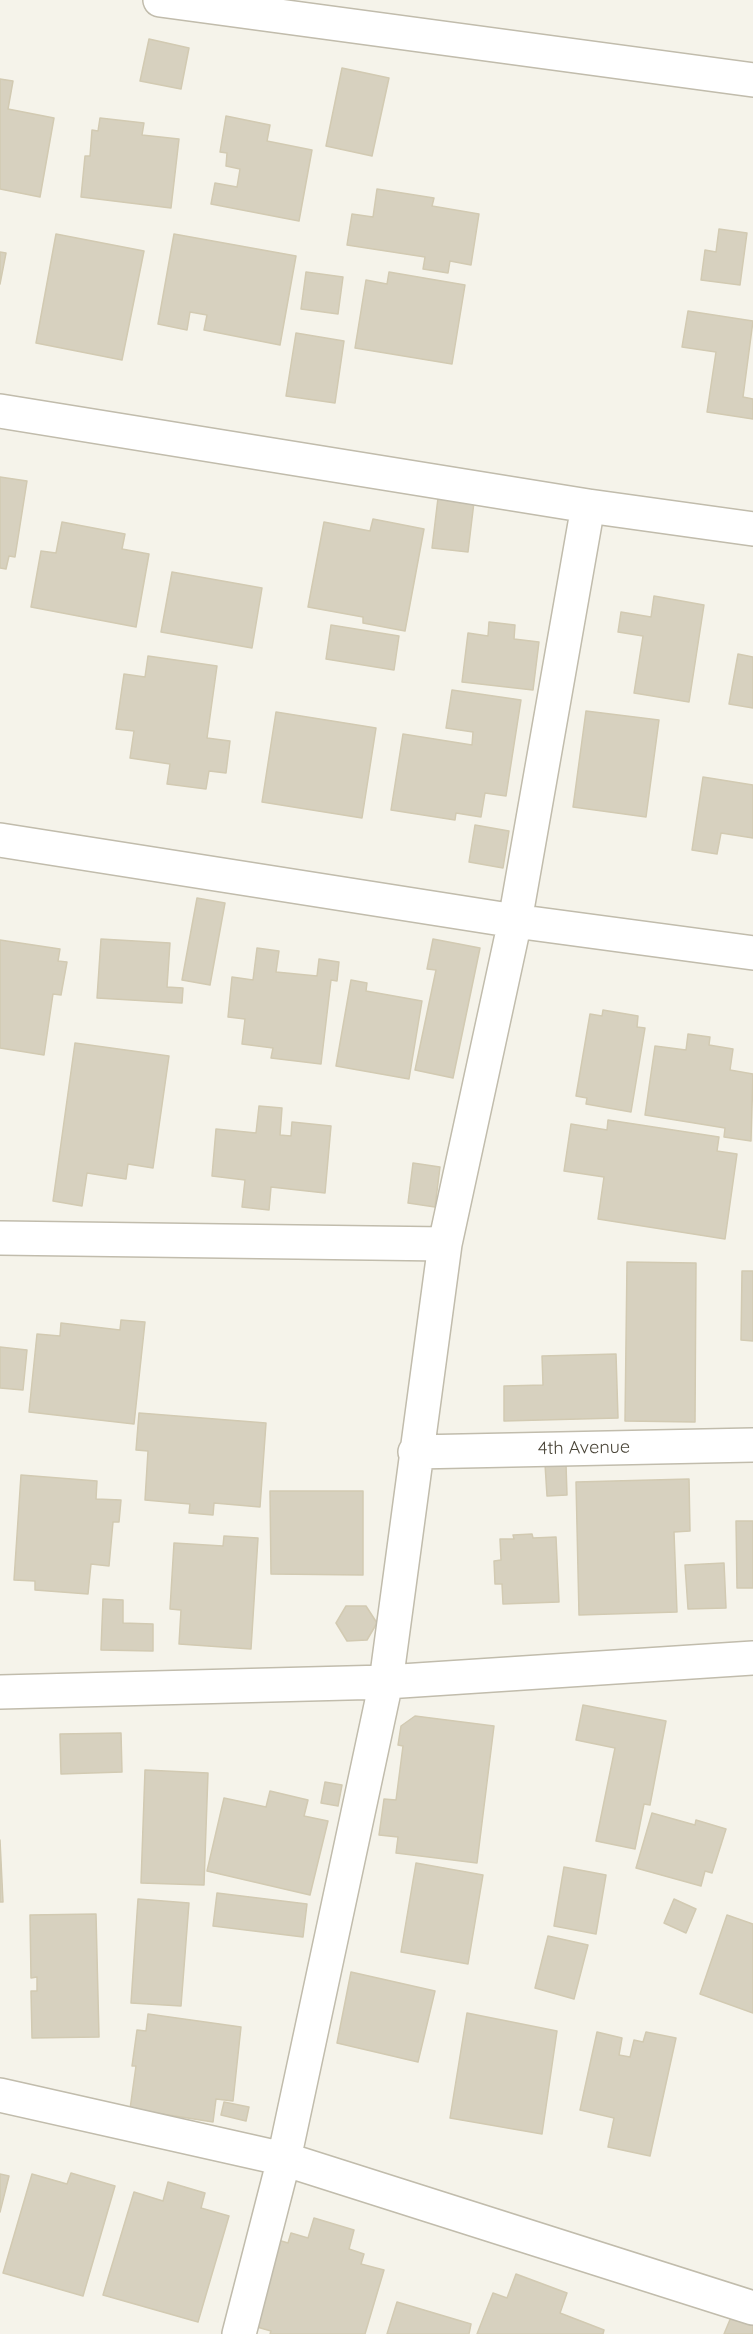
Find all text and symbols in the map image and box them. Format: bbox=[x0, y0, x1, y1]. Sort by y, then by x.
street label: 4th Avenue bbox=[538, 1436, 630, 1460]

